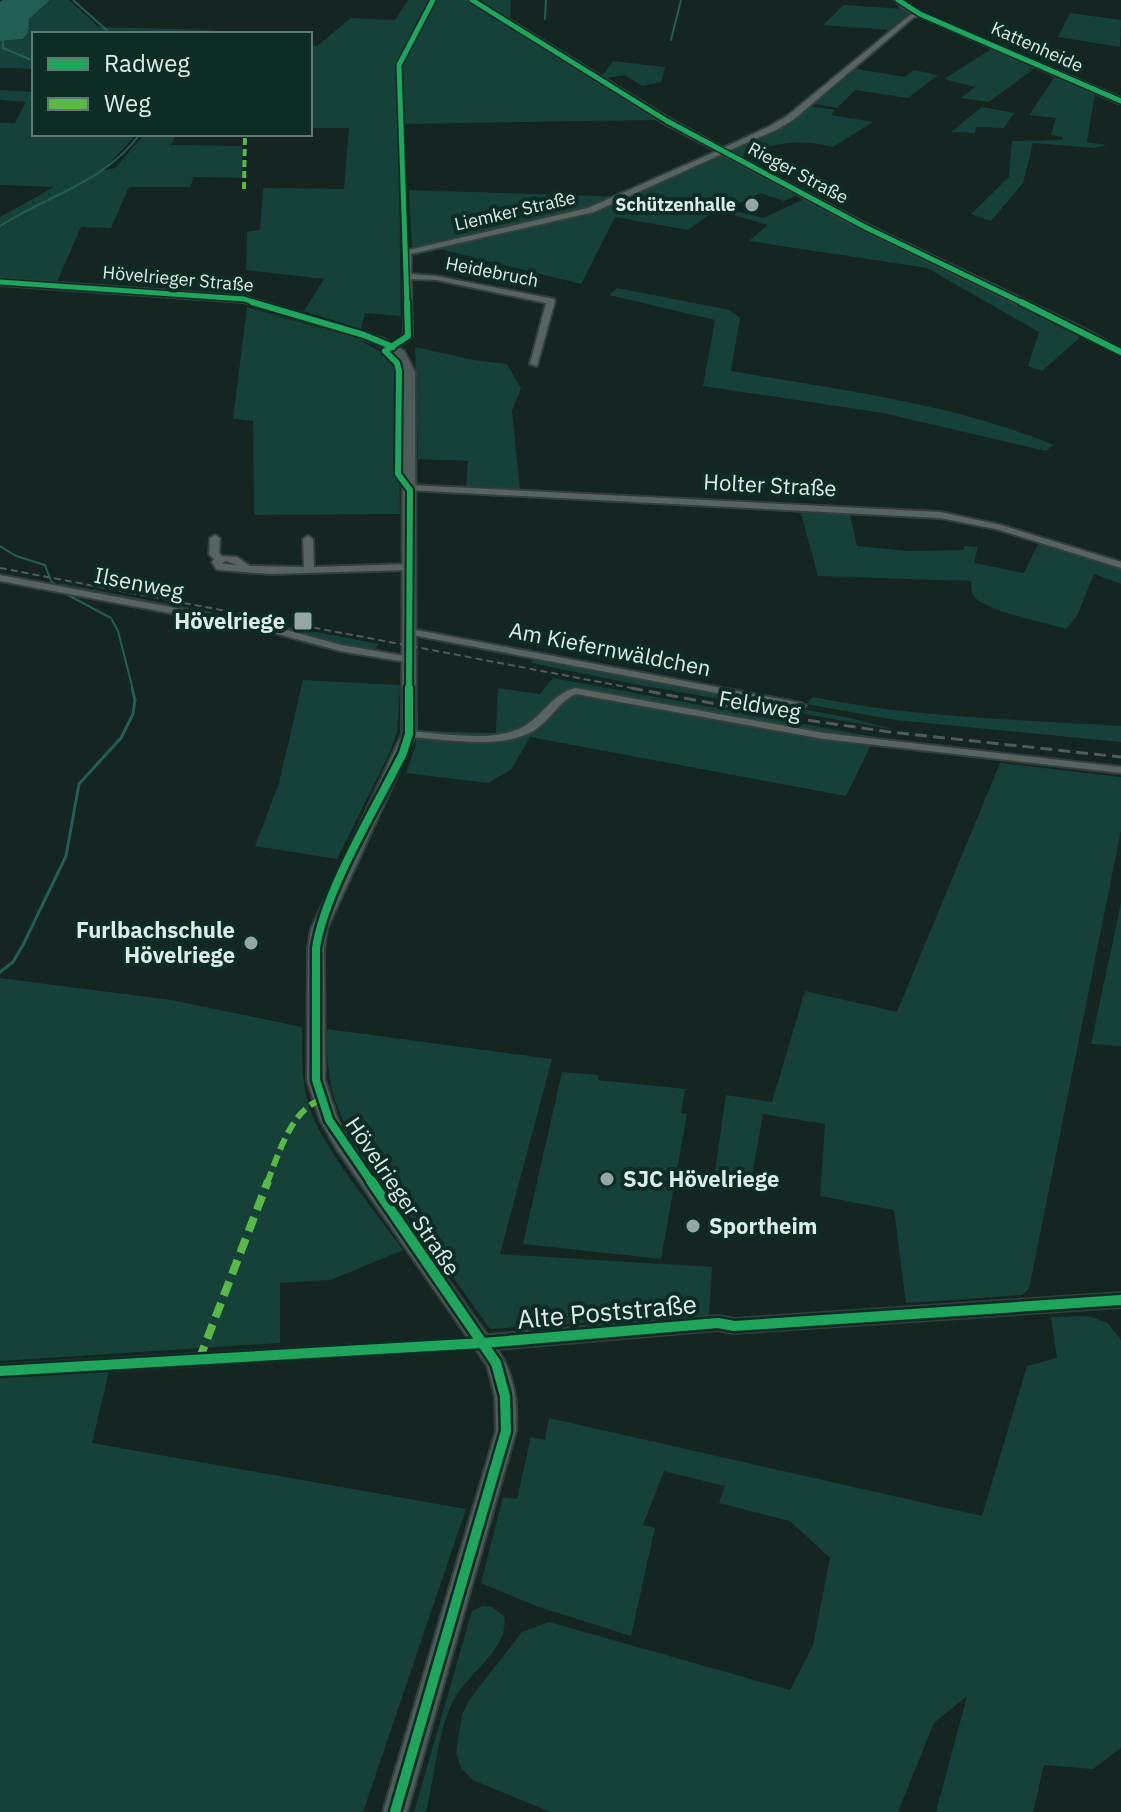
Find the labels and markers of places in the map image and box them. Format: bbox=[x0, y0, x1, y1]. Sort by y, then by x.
place label: Schützenhalle bbox=[615, 193, 736, 216]
marker: Schützenhalle bbox=[743, 196, 761, 214]
place label: Hövelriege bbox=[174, 606, 285, 635]
marker: Hövelriege bbox=[292, 610, 314, 632]
place label: Furlbachschule Hövelriege bbox=[76, 915, 235, 969]
marker: Furlbachschule Hövelriege bbox=[242, 934, 260, 952]
place label: SJC Hövelriege bbox=[623, 1164, 779, 1193]
marker: SJC Hövelriege bbox=[598, 1170, 616, 1188]
place label: Sportheim bbox=[709, 1211, 817, 1240]
marker: Sportheim bbox=[684, 1217, 702, 1235]

